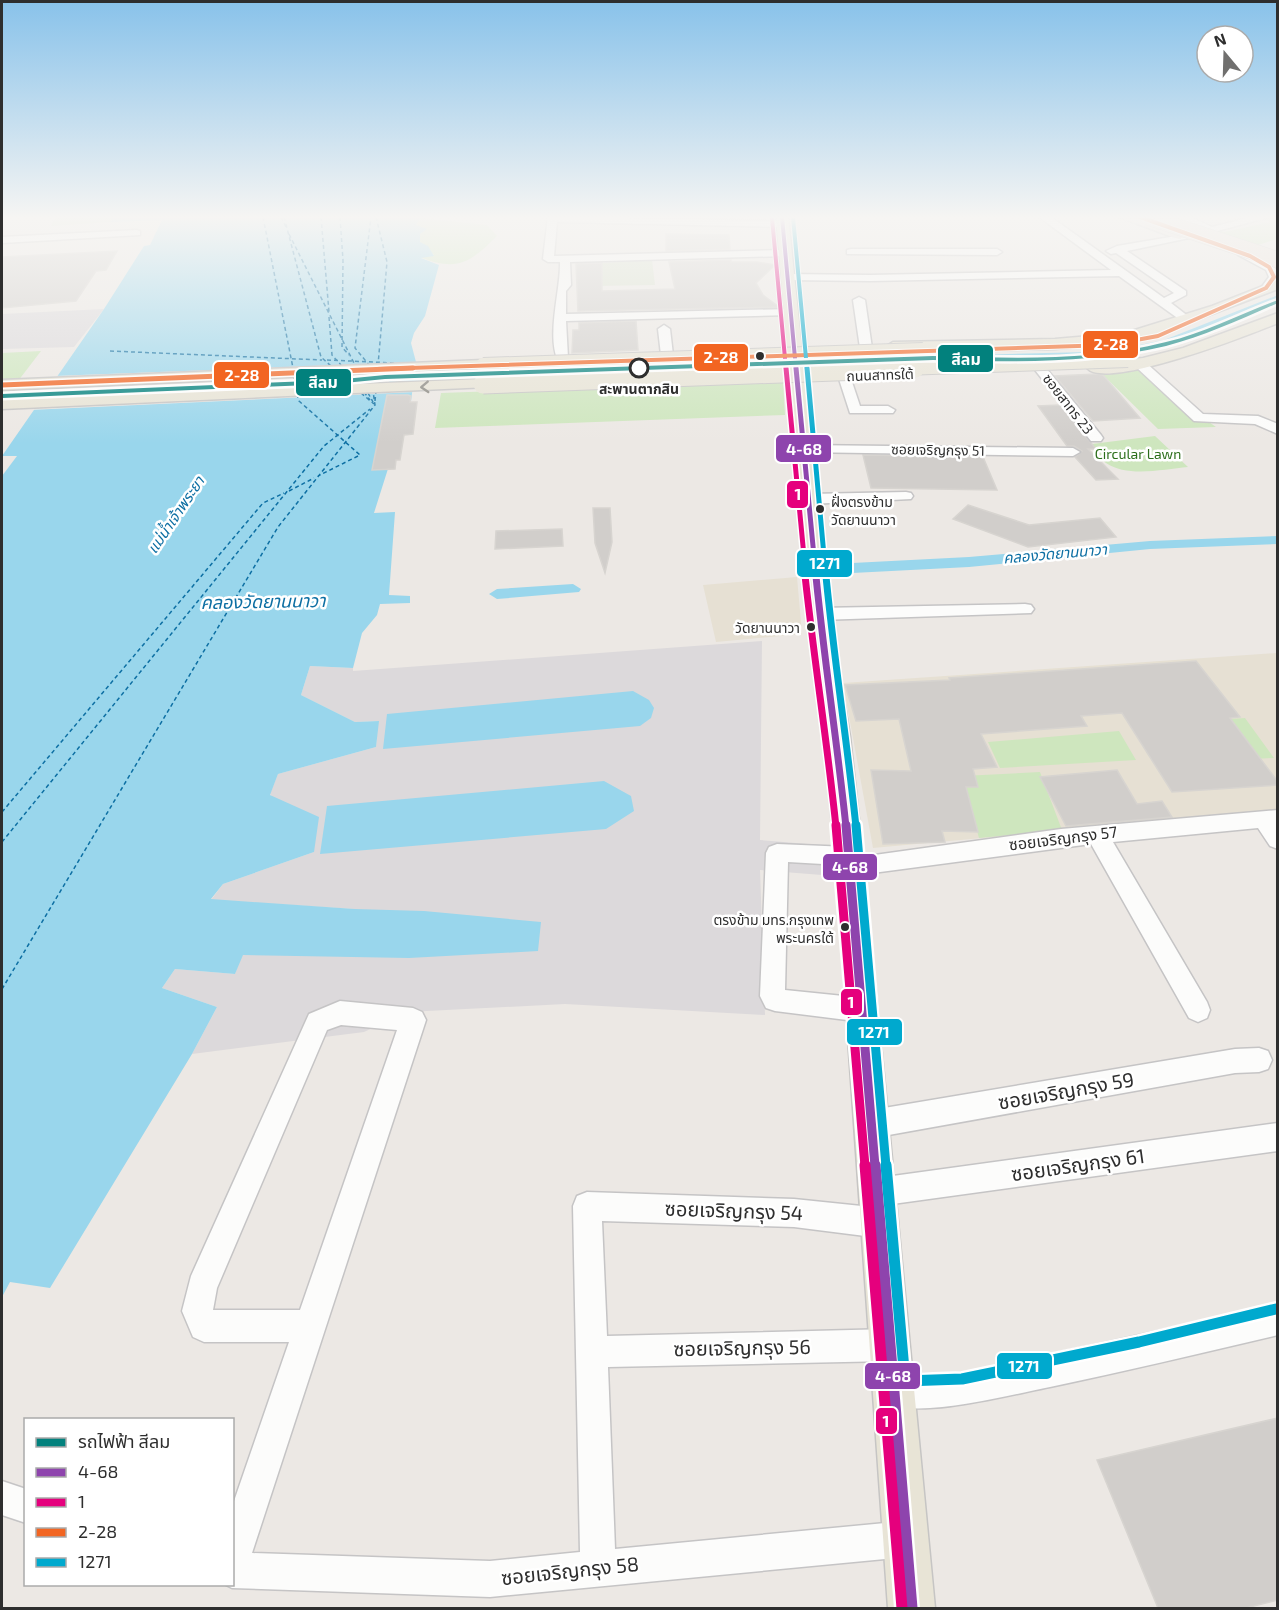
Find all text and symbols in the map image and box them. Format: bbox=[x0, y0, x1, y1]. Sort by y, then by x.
north arrow bbox=[1195, 24, 1255, 84]
text: N bbox=[1211, 28, 1229, 50]
line badge: 2-28 bbox=[1082, 330, 1139, 359]
text: 2-28 bbox=[1093, 334, 1129, 353]
line badge: 2-28 bbox=[693, 343, 749, 372]
line badge: สีลม bbox=[937, 344, 994, 373]
text: 2-28 bbox=[703, 347, 739, 366]
text: สีลม bbox=[951, 349, 981, 368]
unlabelled marker bbox=[754, 350, 766, 362]
marker: สะพานตากสิน bbox=[629, 358, 649, 378]
line badge: 2-28 bbox=[213, 361, 270, 389]
text: 2-28 bbox=[224, 365, 260, 384]
street label: ถนนสาทรใต้ bbox=[846, 365, 914, 384]
line badge: สีลม bbox=[295, 368, 352, 397]
street label: ซอยสาทร 23 bbox=[1040, 370, 1097, 437]
text: สีลม bbox=[308, 372, 338, 391]
one-way arrow bbox=[420, 380, 429, 393]
place label: สะพานตากสิน bbox=[599, 380, 679, 397]
line badge: 4-68 bbox=[775, 434, 832, 463]
text: 4-68 bbox=[786, 439, 822, 458]
street label: ซอยเจริญกรุง 51 bbox=[891, 440, 985, 460]
park label: Circular Lawn bbox=[1095, 445, 1181, 462]
water label: แม่น้ำเจ้าพระยา bbox=[142, 471, 208, 556]
line badge: 1 bbox=[786, 480, 809, 509]
text: 1 bbox=[795, 484, 801, 503]
place label: ฝั่งตรงข้าม วัดยานนาวา bbox=[831, 493, 896, 528]
marker: ฝั่งตรงข้าม วัดยานนาวา bbox=[814, 503, 826, 515]
water label: คลองวัดยานนาวา bbox=[1002, 539, 1108, 567]
line badge: 1271 bbox=[796, 549, 853, 578]
text: 1271 bbox=[809, 553, 841, 572]
water label: คลองวัดยานนาวา bbox=[200, 589, 326, 613]
place label: วัดยานนาวา bbox=[735, 619, 800, 636]
marker: วัดยานนาวา bbox=[805, 621, 817, 633]
street label: ซอยเจริญกรุง 57 bbox=[1008, 821, 1118, 855]
line badge: 4-68 bbox=[822, 853, 878, 881]
text: 4-68 bbox=[832, 857, 868, 876]
place label: ตรงข้าม มทร.กรุงเทพ พระนครใต้ bbox=[713, 911, 834, 946]
marker: ตรงข้าม มทร.กรุงเทพ พระนครใต้ bbox=[839, 921, 851, 933]
line badge: 1 bbox=[840, 988, 863, 1016]
text: 1 bbox=[848, 992, 854, 1011]
line badge: 1271 bbox=[846, 1018, 903, 1046]
text: 1271 bbox=[858, 1022, 890, 1041]
street label: ซอยเจริญกรุง 59 bbox=[996, 1066, 1136, 1115]
street label: ซอยเจริญกรุง 61 bbox=[1009, 1143, 1146, 1186]
street label: ซอยเจริญกรุง 54 bbox=[664, 1196, 804, 1225]
street label: ซอยเจริญกรุง 56 bbox=[673, 1334, 811, 1361]
line badge: 1271 bbox=[996, 1352, 1053, 1380]
text: 1271 bbox=[1008, 1356, 1040, 1375]
line badge: 4-68 bbox=[864, 1362, 921, 1390]
text: 4-68 bbox=[875, 1366, 911, 1385]
line badge: 1 bbox=[875, 1407, 898, 1435]
text: 1 bbox=[883, 1411, 889, 1430]
legend bbox=[24, 1418, 234, 1586]
text: รถไฟฟ้า สีลม bbox=[78, 1430, 170, 1452]
text: 4-68 bbox=[78, 1460, 118, 1482]
text: 1 bbox=[78, 1490, 85, 1512]
text: 2-28 bbox=[78, 1520, 117, 1542]
text: 1271 bbox=[78, 1550, 112, 1572]
street label: ซอยเจริญกรุง 58 bbox=[500, 1551, 640, 1590]

